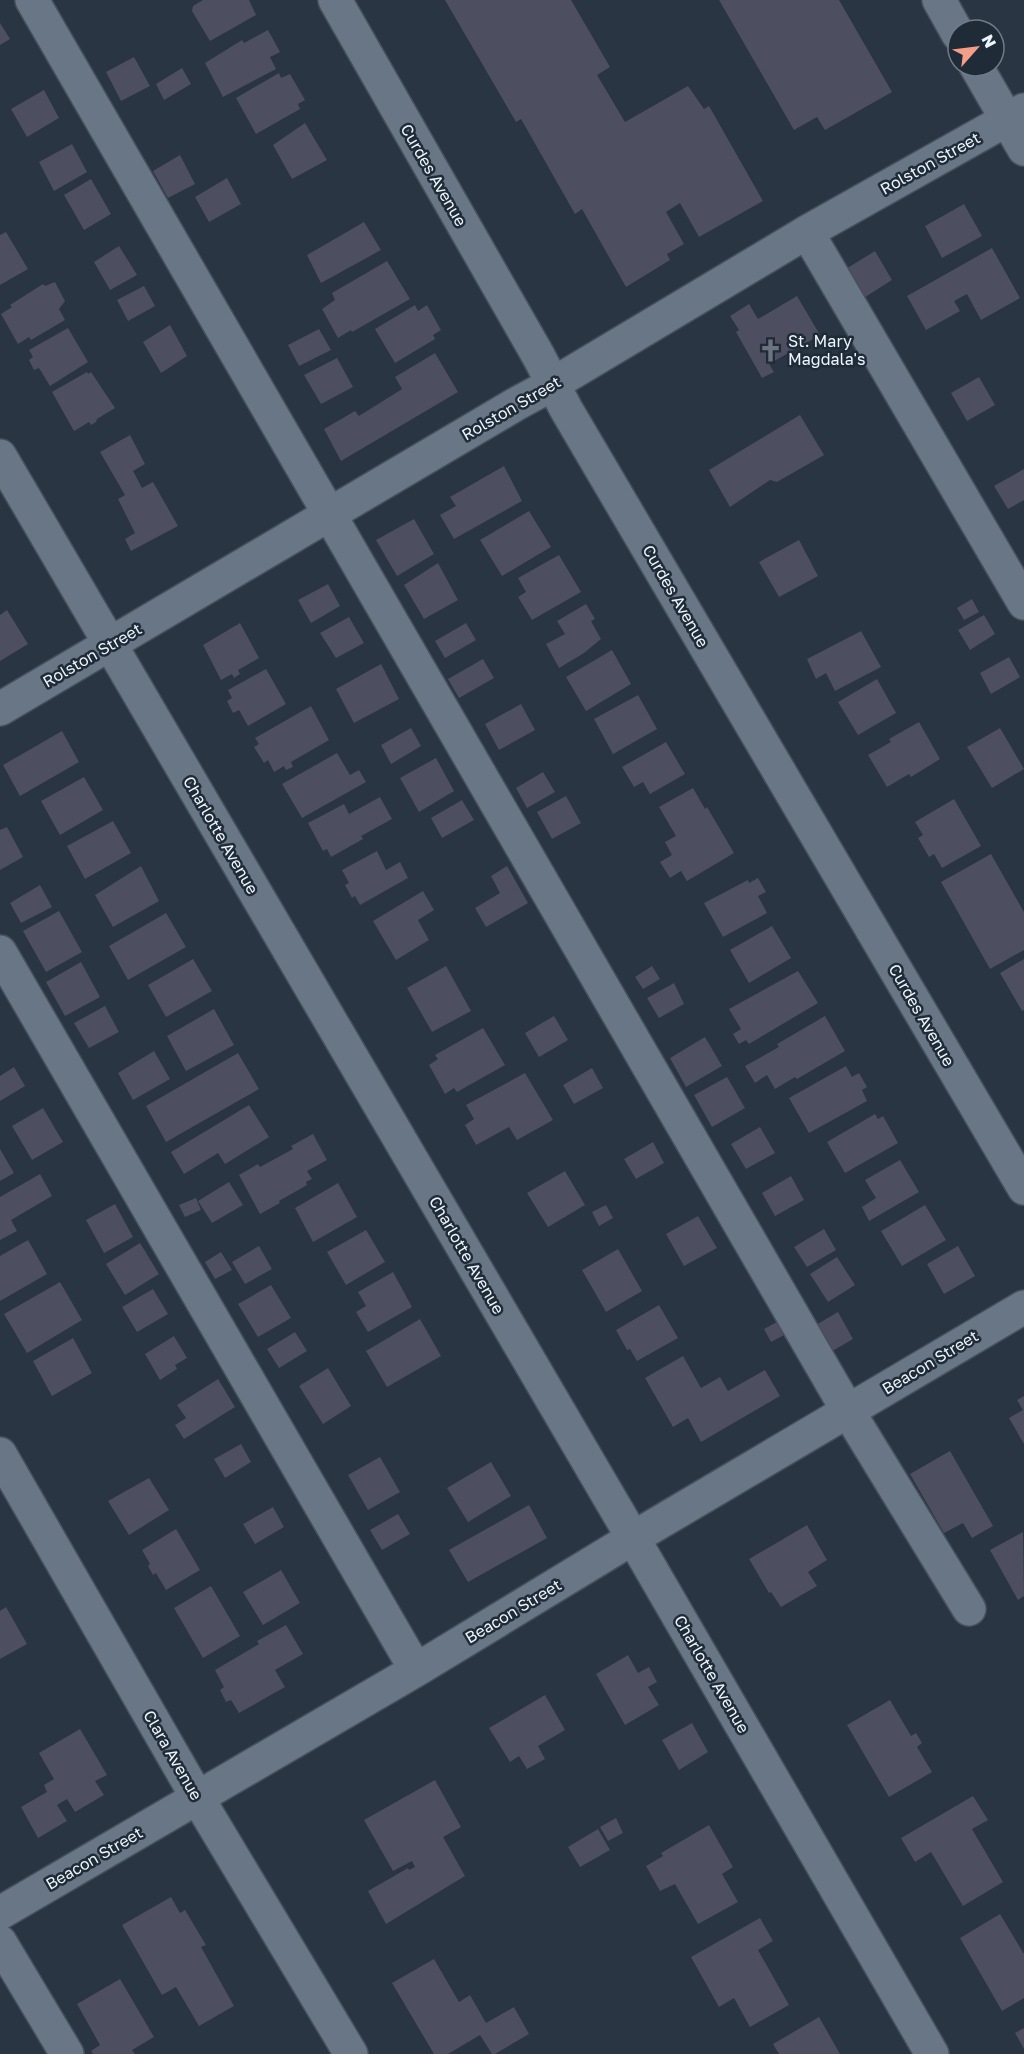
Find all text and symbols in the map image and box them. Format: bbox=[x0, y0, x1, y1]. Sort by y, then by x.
north arrow bbox=[946, 18, 1006, 78]
text: N bbox=[978, 31, 1001, 51]
street label: Curdes Avenue bbox=[397, 120, 471, 230]
street label: Rolston Street bbox=[877, 127, 983, 199]
place label: St. Mary Magdala's bbox=[788, 331, 866, 369]
church icon: St. Mary Magdala's bbox=[757, 337, 783, 363]
street label: Rolston Street bbox=[458, 372, 564, 444]
street label: Curdes Avenue bbox=[639, 541, 713, 651]
street label: Rolston Street bbox=[39, 619, 145, 691]
street label: Charlotte Avenue bbox=[179, 772, 263, 898]
street label: Curdes Avenue bbox=[885, 960, 959, 1070]
street label: Charlotte Avenue bbox=[425, 1192, 509, 1318]
street label: Beacon Street bbox=[878, 1325, 982, 1399]
street label: Beacon Street bbox=[461, 1574, 565, 1648]
street label: Charlotte Avenue bbox=[670, 1611, 754, 1737]
street label: Clara Avenue bbox=[139, 1706, 207, 1804]
street label: Beacon Street bbox=[42, 1822, 146, 1894]

